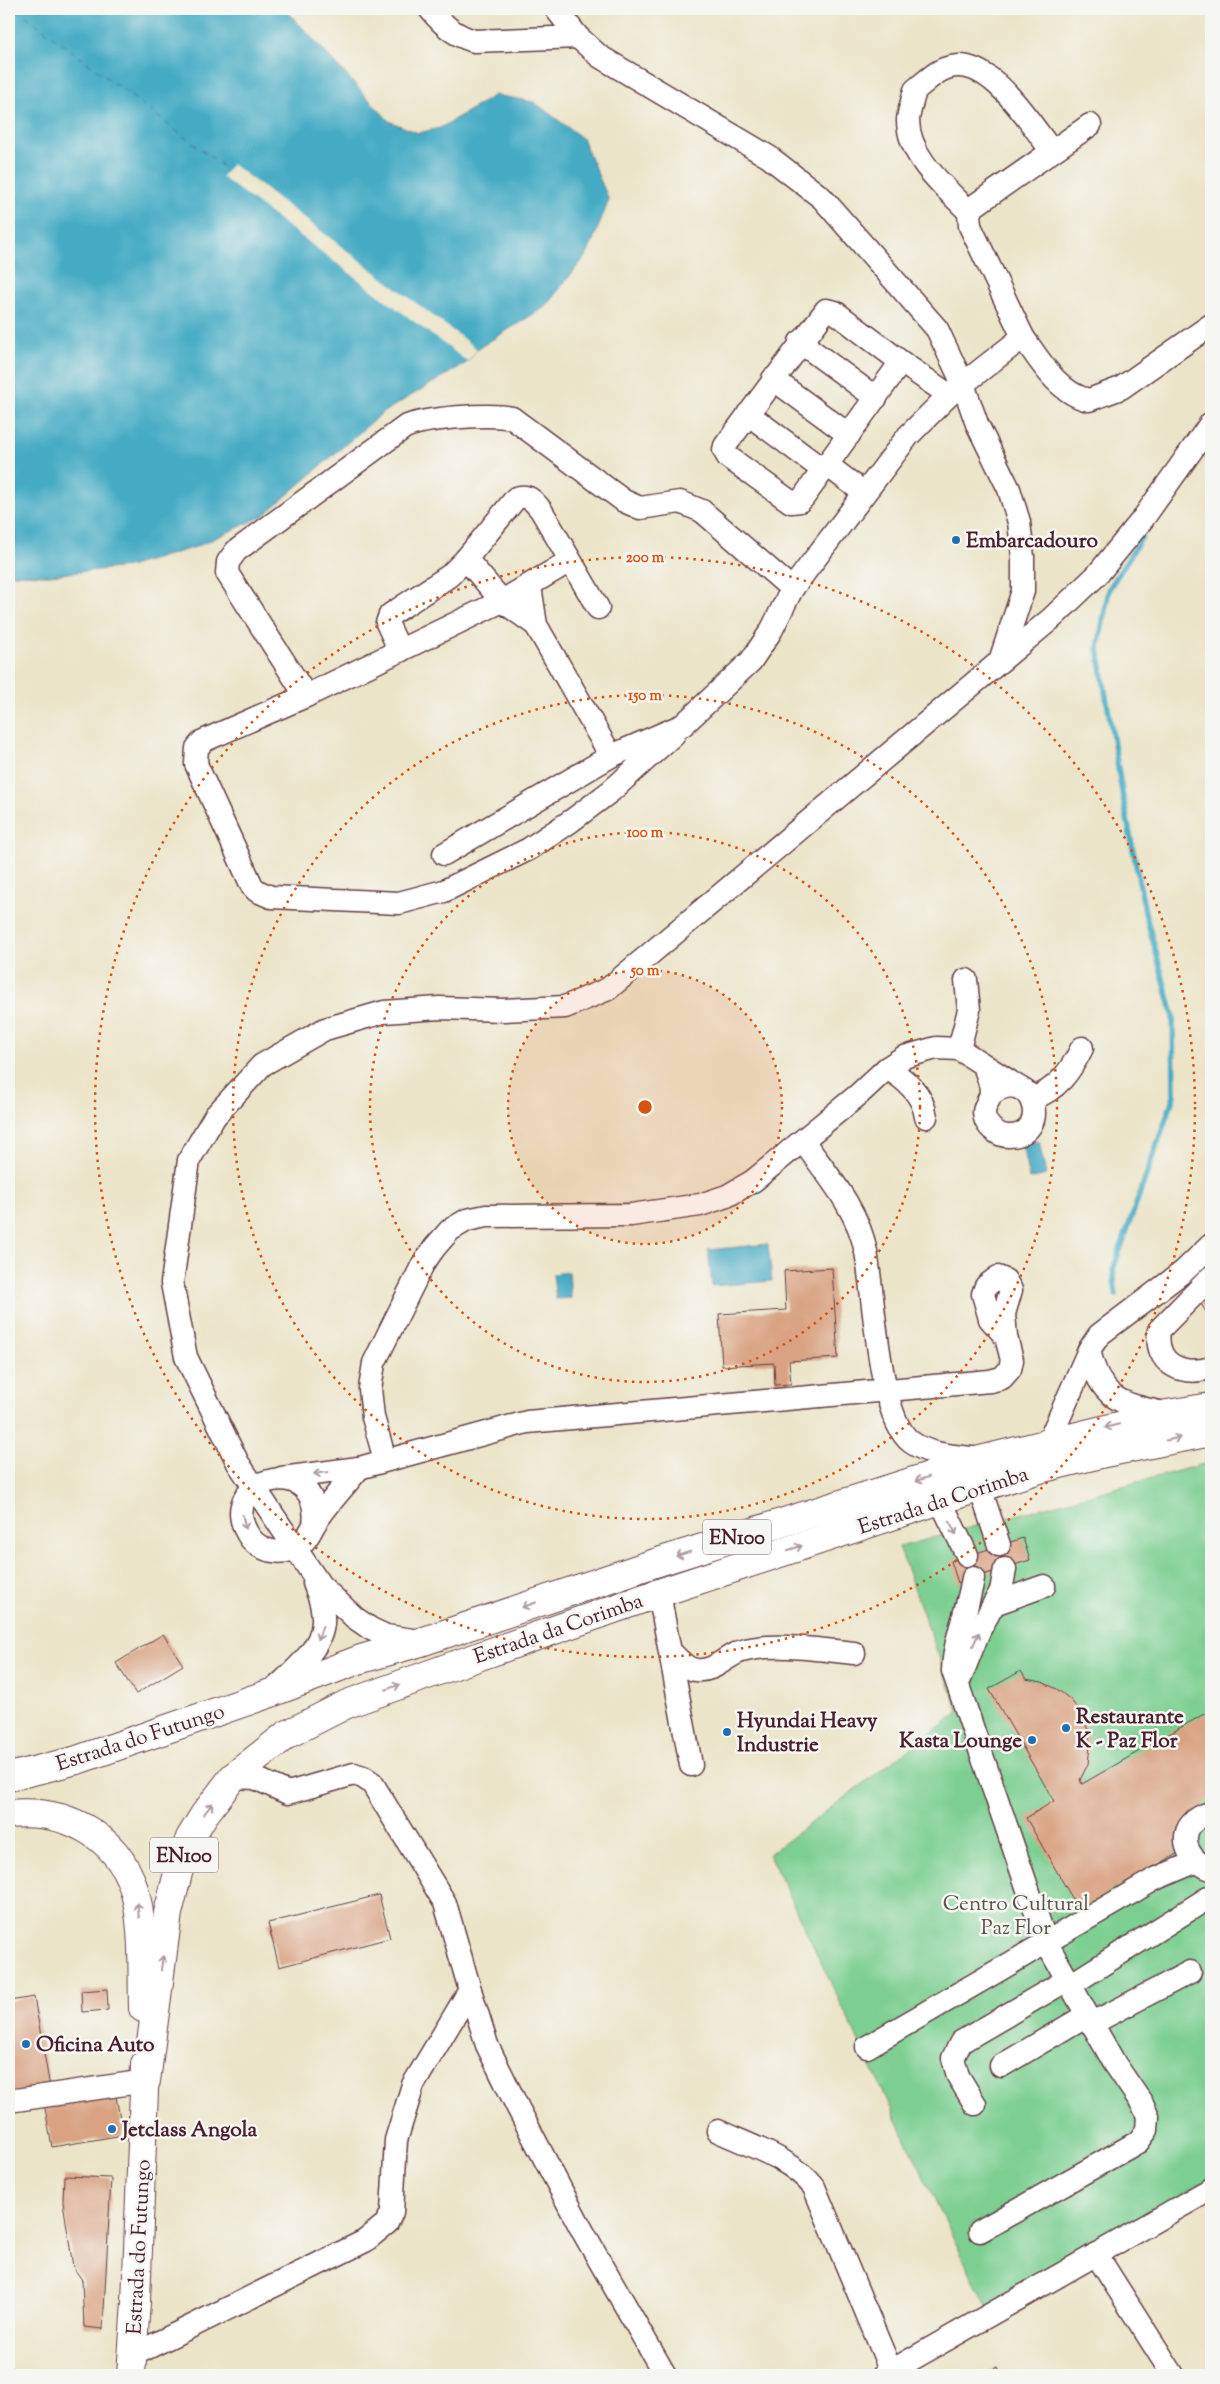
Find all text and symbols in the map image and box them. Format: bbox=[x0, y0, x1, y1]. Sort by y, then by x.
place label: Embarcadouro bbox=[966, 527, 1099, 557]
marker: Embarcadouro bbox=[950, 534, 962, 546]
text: 200 m bbox=[626, 548, 665, 569]
text: 150 m bbox=[628, 686, 662, 707]
text: 100 m bbox=[627, 823, 664, 844]
text: 50 m bbox=[630, 961, 660, 982]
centre of rings bbox=[636, 1098, 654, 1116]
one-way arrow bbox=[1104, 1422, 1120, 1432]
one-way arrow bbox=[1165, 1434, 1181, 1443]
street label: Estrada da Corimba bbox=[855, 1460, 1033, 1544]
one-way arrow bbox=[313, 1469, 329, 1479]
one-way arrow bbox=[914, 1474, 930, 1484]
one-way arrow bbox=[239, 1513, 249, 1529]
road number: EN100 bbox=[703, 1520, 771, 1554]
one-way arrow bbox=[949, 1520, 958, 1535]
one-way arrow bbox=[786, 1543, 802, 1552]
one-way arrow bbox=[676, 1550, 692, 1559]
street label: Estrada da Corimba bbox=[470, 1587, 648, 1673]
one-way arrow bbox=[522, 1601, 537, 1610]
one-way arrow bbox=[315, 1625, 324, 1641]
one-way arrow bbox=[971, 1632, 981, 1647]
one-way arrow bbox=[385, 1682, 400, 1691]
street label: Estrada do Futungo bbox=[53, 1698, 229, 1780]
place label: Restaurante K - Paz Flor bbox=[1076, 1703, 1184, 1757]
place label: Hyundai Heavy Industrie bbox=[737, 1707, 878, 1761]
marker: Restaurante K - Paz Flor bbox=[1060, 1722, 1072, 1734]
marker: Hyundai Heavy Industrie bbox=[721, 1726, 733, 1738]
place label: Kasta Lounge bbox=[899, 1727, 1022, 1757]
marker: Kasta Lounge bbox=[1026, 1734, 1038, 1746]
one-way arrow bbox=[203, 1802, 213, 1816]
road number: EN100 bbox=[150, 1838, 218, 1872]
park label: Centro Cultural Paz Flor bbox=[943, 1890, 1089, 1944]
one-way arrow bbox=[133, 1902, 143, 1918]
one-way arrow bbox=[157, 1955, 167, 1971]
place label: Oficina Auto bbox=[36, 2031, 155, 2061]
marker: Oficina Auto bbox=[20, 2038, 32, 2050]
place label: Jetclass Angola bbox=[120, 2116, 257, 2146]
marker: Jetclass Angola bbox=[106, 2123, 118, 2135]
street label: Estrada do Futungo bbox=[120, 2159, 160, 2336]

